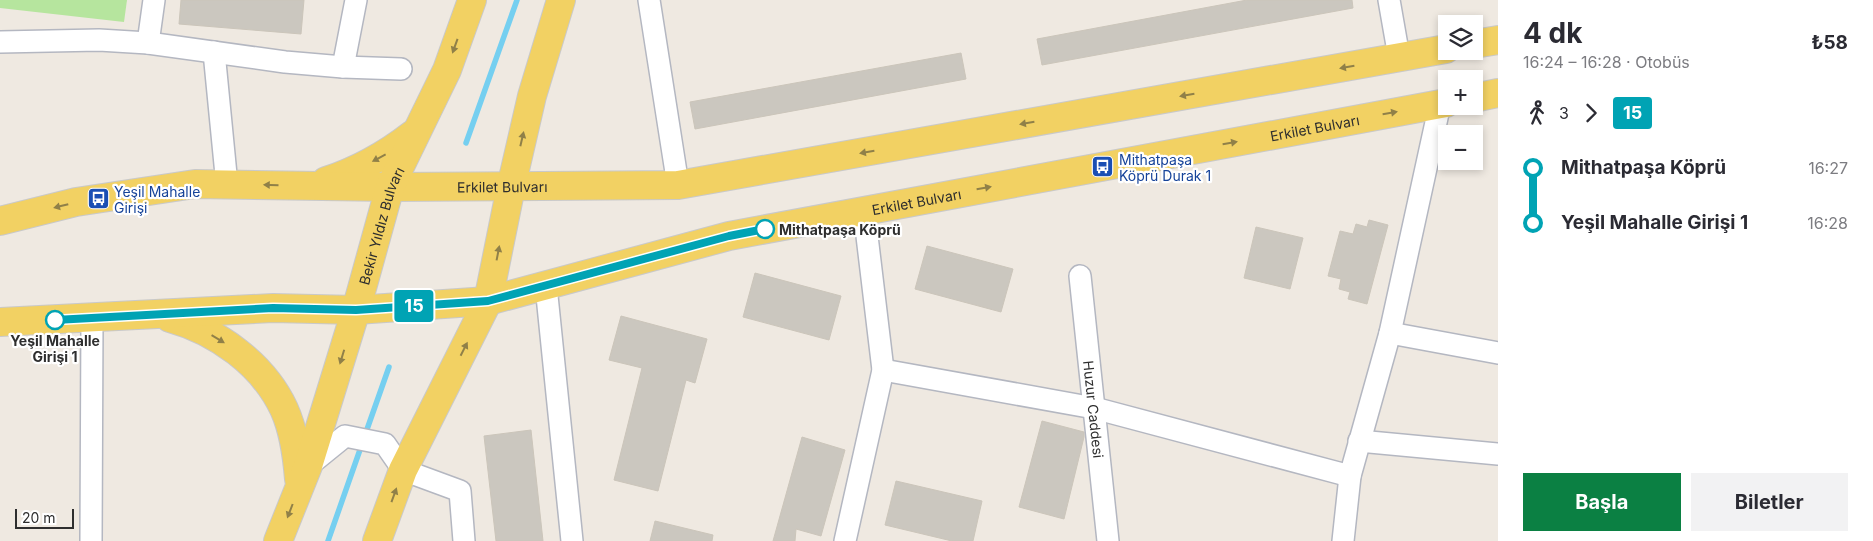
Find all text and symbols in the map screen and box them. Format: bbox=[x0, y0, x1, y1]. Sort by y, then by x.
map controls bbox=[1438, 15, 1483, 170]
button: layers bbox=[1438, 15, 1483, 60]
text: 4 dk bbox=[1523, 16, 1582, 50]
text: ₺58 bbox=[1811, 31, 1848, 54]
one-way arrow bbox=[451, 39, 459, 54]
text: 16:24 – 16:28 · Otobüs bbox=[1523, 52, 1690, 72]
one-way arrow bbox=[1338, 63, 1354, 71]
button: + bbox=[1438, 70, 1483, 115]
one-way arrow bbox=[1178, 92, 1194, 100]
icon: walk bbox=[1523, 99, 1551, 127]
icon: forward bbox=[1577, 99, 1605, 127]
text: 15 bbox=[1623, 102, 1642, 123]
text: 3 bbox=[1559, 103, 1569, 123]
one-way arrow bbox=[1382, 109, 1398, 117]
street label: Erkilet Bulvarı bbox=[1269, 111, 1361, 144]
one-way arrow bbox=[1018, 120, 1034, 128]
button: − bbox=[1438, 125, 1483, 170]
one-way arrow bbox=[518, 132, 526, 147]
one-way arrow bbox=[1223, 139, 1238, 147]
one-way arrow bbox=[858, 148, 874, 156]
place label: Mithatpaşa Köprü Durak 1 bbox=[1119, 151, 1211, 184]
one-way arrow bbox=[371, 154, 386, 162]
bus stop icon: Mithatpaşa Köprü Durak 1 bbox=[1091, 155, 1115, 179]
text: Mithatpaşa Köprü bbox=[1561, 156, 1726, 179]
text: 16:27 bbox=[1808, 158, 1848, 178]
street label: Bekir Yıldız Bulvarı bbox=[355, 164, 407, 287]
street label: Erkilet Bulvarı bbox=[457, 177, 548, 195]
one-way arrow bbox=[263, 181, 279, 189]
place label: Yeşil Mahalle Girişi bbox=[114, 183, 200, 216]
one-way arrow bbox=[977, 184, 993, 192]
street label: Erkilet Bulvarı bbox=[870, 185, 963, 218]
bus stop icon: Yeşil Mahalle Girişi bbox=[86, 187, 110, 211]
one-way arrow bbox=[53, 202, 68, 210]
text: Yeşil Mahalle Girişi 1 bbox=[1561, 211, 1748, 234]
text: 16:28 bbox=[1807, 213, 1848, 233]
marker: Mithatpaşa Köprü bbox=[755, 219, 775, 239]
place label: Mithatpaşa Köprü bbox=[779, 221, 901, 238]
one-way arrow bbox=[494, 245, 502, 261]
line badge: 15 bbox=[392, 290, 436, 322]
text: 15 bbox=[404, 295, 424, 316]
marker: Yeşil Mahalle Girişi 1 bbox=[45, 310, 65, 330]
place label: Yeşil Mahalle Girişi 1 bbox=[10, 332, 100, 365]
one-way arrow bbox=[212, 335, 225, 344]
one-way arrow bbox=[460, 342, 468, 356]
one-way arrow bbox=[337, 349, 345, 364]
street label: Huzur Caddesi bbox=[1080, 360, 1108, 459]
button: Başla bbox=[1523, 473, 1681, 531]
button: Biletler bbox=[1691, 473, 1848, 531]
one-way arrow bbox=[390, 487, 398, 502]
one-way arrow bbox=[286, 503, 293, 518]
scale bar bbox=[15, 506, 74, 529]
text: 20 m bbox=[22, 509, 56, 526]

